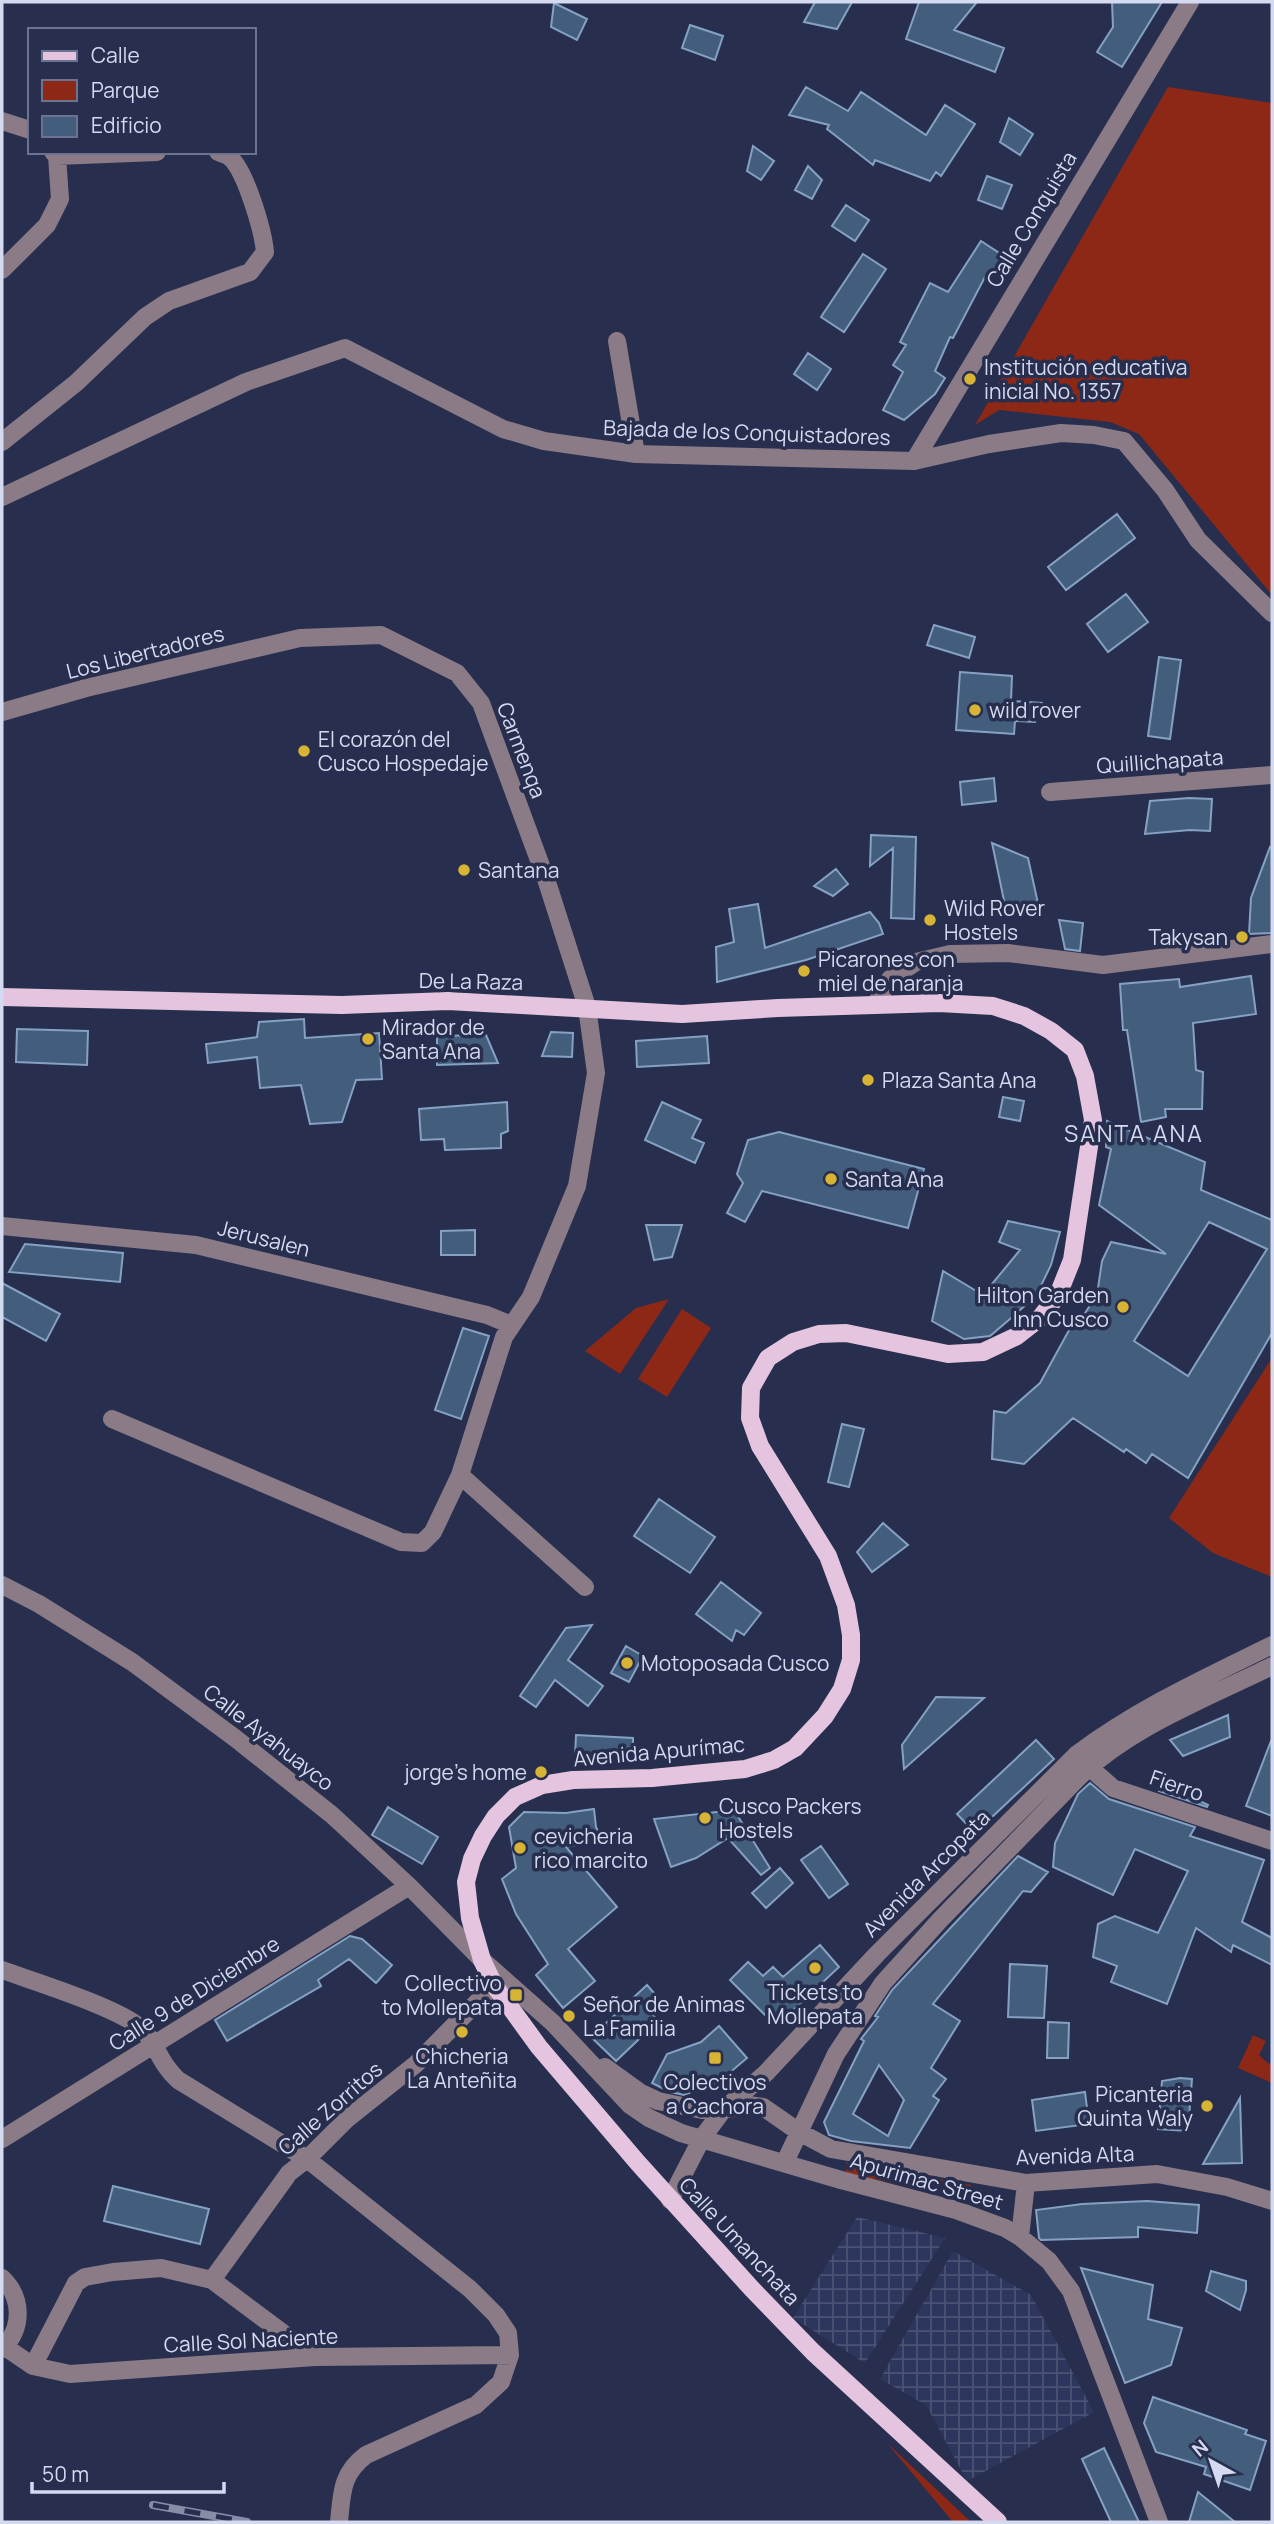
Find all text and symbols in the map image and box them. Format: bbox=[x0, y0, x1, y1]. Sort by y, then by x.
legend bbox=[28, 28, 256, 154]
text: Calle bbox=[91, 41, 140, 69]
text: Parque bbox=[91, 76, 160, 104]
text: Edificio bbox=[91, 111, 162, 139]
street label: Calle Conquista bbox=[979, 146, 1083, 292]
place label: Institución educativa inicial No. 1357 bbox=[984, 353, 1187, 405]
marker: Institución educativa inicial No. 1357 bbox=[962, 371, 978, 387]
street label: Bajada de los Conquistadores bbox=[603, 413, 891, 451]
street label: Los Libertadores bbox=[63, 619, 227, 685]
place label: wild rover bbox=[989, 696, 1081, 724]
street label: Carmenqa bbox=[491, 698, 553, 802]
marker: wild rover bbox=[967, 702, 983, 718]
place label: El corazón del Cusco Hospedaje bbox=[318, 725, 489, 777]
marker: El corazón del Cusco Hospedaje bbox=[296, 743, 312, 759]
street label: Quillichapata bbox=[1096, 743, 1224, 779]
place label: Santana bbox=[478, 856, 559, 884]
marker: Santana bbox=[456, 862, 472, 878]
place label: Wild Rover Hostels bbox=[944, 894, 1045, 946]
marker: Wild Rover Hostels bbox=[922, 912, 938, 928]
place label: Takysan bbox=[1149, 923, 1228, 951]
marker: Takysan bbox=[1234, 929, 1250, 945]
place label: Picarones con miel de naranja bbox=[818, 945, 963, 997]
marker: Picarones con miel de naranja bbox=[796, 963, 812, 979]
street label: De La Raza bbox=[419, 966, 523, 996]
place label: Mirador de Santa Ana bbox=[382, 1013, 485, 1065]
marker: Mirador de Santa Ana bbox=[360, 1031, 376, 1047]
place label: Plaza Santa Ana bbox=[882, 1066, 1036, 1094]
marker: Plaza Santa Ana bbox=[860, 1072, 876, 1088]
district label: SANTA ANA bbox=[1064, 1117, 1204, 1149]
place label: Santa Ana bbox=[845, 1165, 944, 1193]
marker: Santa Ana bbox=[823, 1171, 839, 1187]
street label: Jerusalen bbox=[215, 1213, 313, 1263]
place label: Hilton Garden Inn Cusco bbox=[977, 1281, 1109, 1333]
marker: Hilton Garden Inn Cusco bbox=[1115, 1299, 1131, 1315]
place label: Motoposada Cusco bbox=[641, 1649, 830, 1677]
marker: Motoposada Cusco bbox=[619, 1655, 635, 1671]
street label: Calle Ayahuayco bbox=[198, 1677, 340, 1797]
street label: Avenida Apurímac bbox=[572, 1730, 746, 1772]
place label: jorge’s home bbox=[403, 1758, 527, 1786]
street label: Fierro bbox=[1146, 1763, 1208, 1807]
marker: jorge’s home bbox=[533, 1764, 549, 1780]
place label: Cusco Packers Hostels bbox=[719, 1792, 862, 1844]
street label: Avenida Arcopata bbox=[856, 1803, 996, 1943]
marker: Cusco Packers Hostels bbox=[697, 1810, 713, 1826]
place label: cevicheria rico marcito bbox=[534, 1822, 648, 1874]
marker: cevicheria rico marcito bbox=[512, 1840, 528, 1856]
street label: Calle 9 de Diciembre bbox=[103, 1929, 285, 2057]
marker: Tickets to Mollepata bbox=[807, 1960, 823, 1976]
place label: Collectivo to Mollepata bbox=[381, 1969, 502, 2021]
place label: Tickets to Mollepata bbox=[767, 1978, 863, 2030]
marker: Collectivo to Mollepata bbox=[508, 1987, 524, 2003]
place label: Señor de Animas La Familia bbox=[583, 1990, 745, 2042]
marker: Señor de Animas La Familia bbox=[561, 2008, 577, 2024]
marker: Chicheria La Anteñita bbox=[454, 2024, 470, 2040]
place label: Chicheria La Anteñita bbox=[407, 2042, 517, 2094]
marker: Colectivos a Cachora bbox=[707, 2050, 723, 2066]
street label: Calle Zorritos bbox=[272, 2055, 388, 2161]
place label: Colectivos a Cachora bbox=[663, 2068, 767, 2120]
place label: Picanteria Quinta Waly bbox=[1077, 2080, 1193, 2132]
marker: Picanteria Quinta Waly bbox=[1199, 2098, 1215, 2114]
street label: Avenida Alta bbox=[1015, 2139, 1135, 2171]
street label: Apurimac Street bbox=[847, 2146, 1007, 2216]
street label: Calle Umanchata bbox=[673, 2171, 807, 2311]
street label: Calle Sol Naciente bbox=[163, 2321, 339, 2359]
north arrow bbox=[1176, 2426, 1246, 2496]
text: N bbox=[1186, 2434, 1214, 2462]
scale bar bbox=[32, 2450, 224, 2494]
text: 50 m bbox=[42, 2460, 89, 2488]

